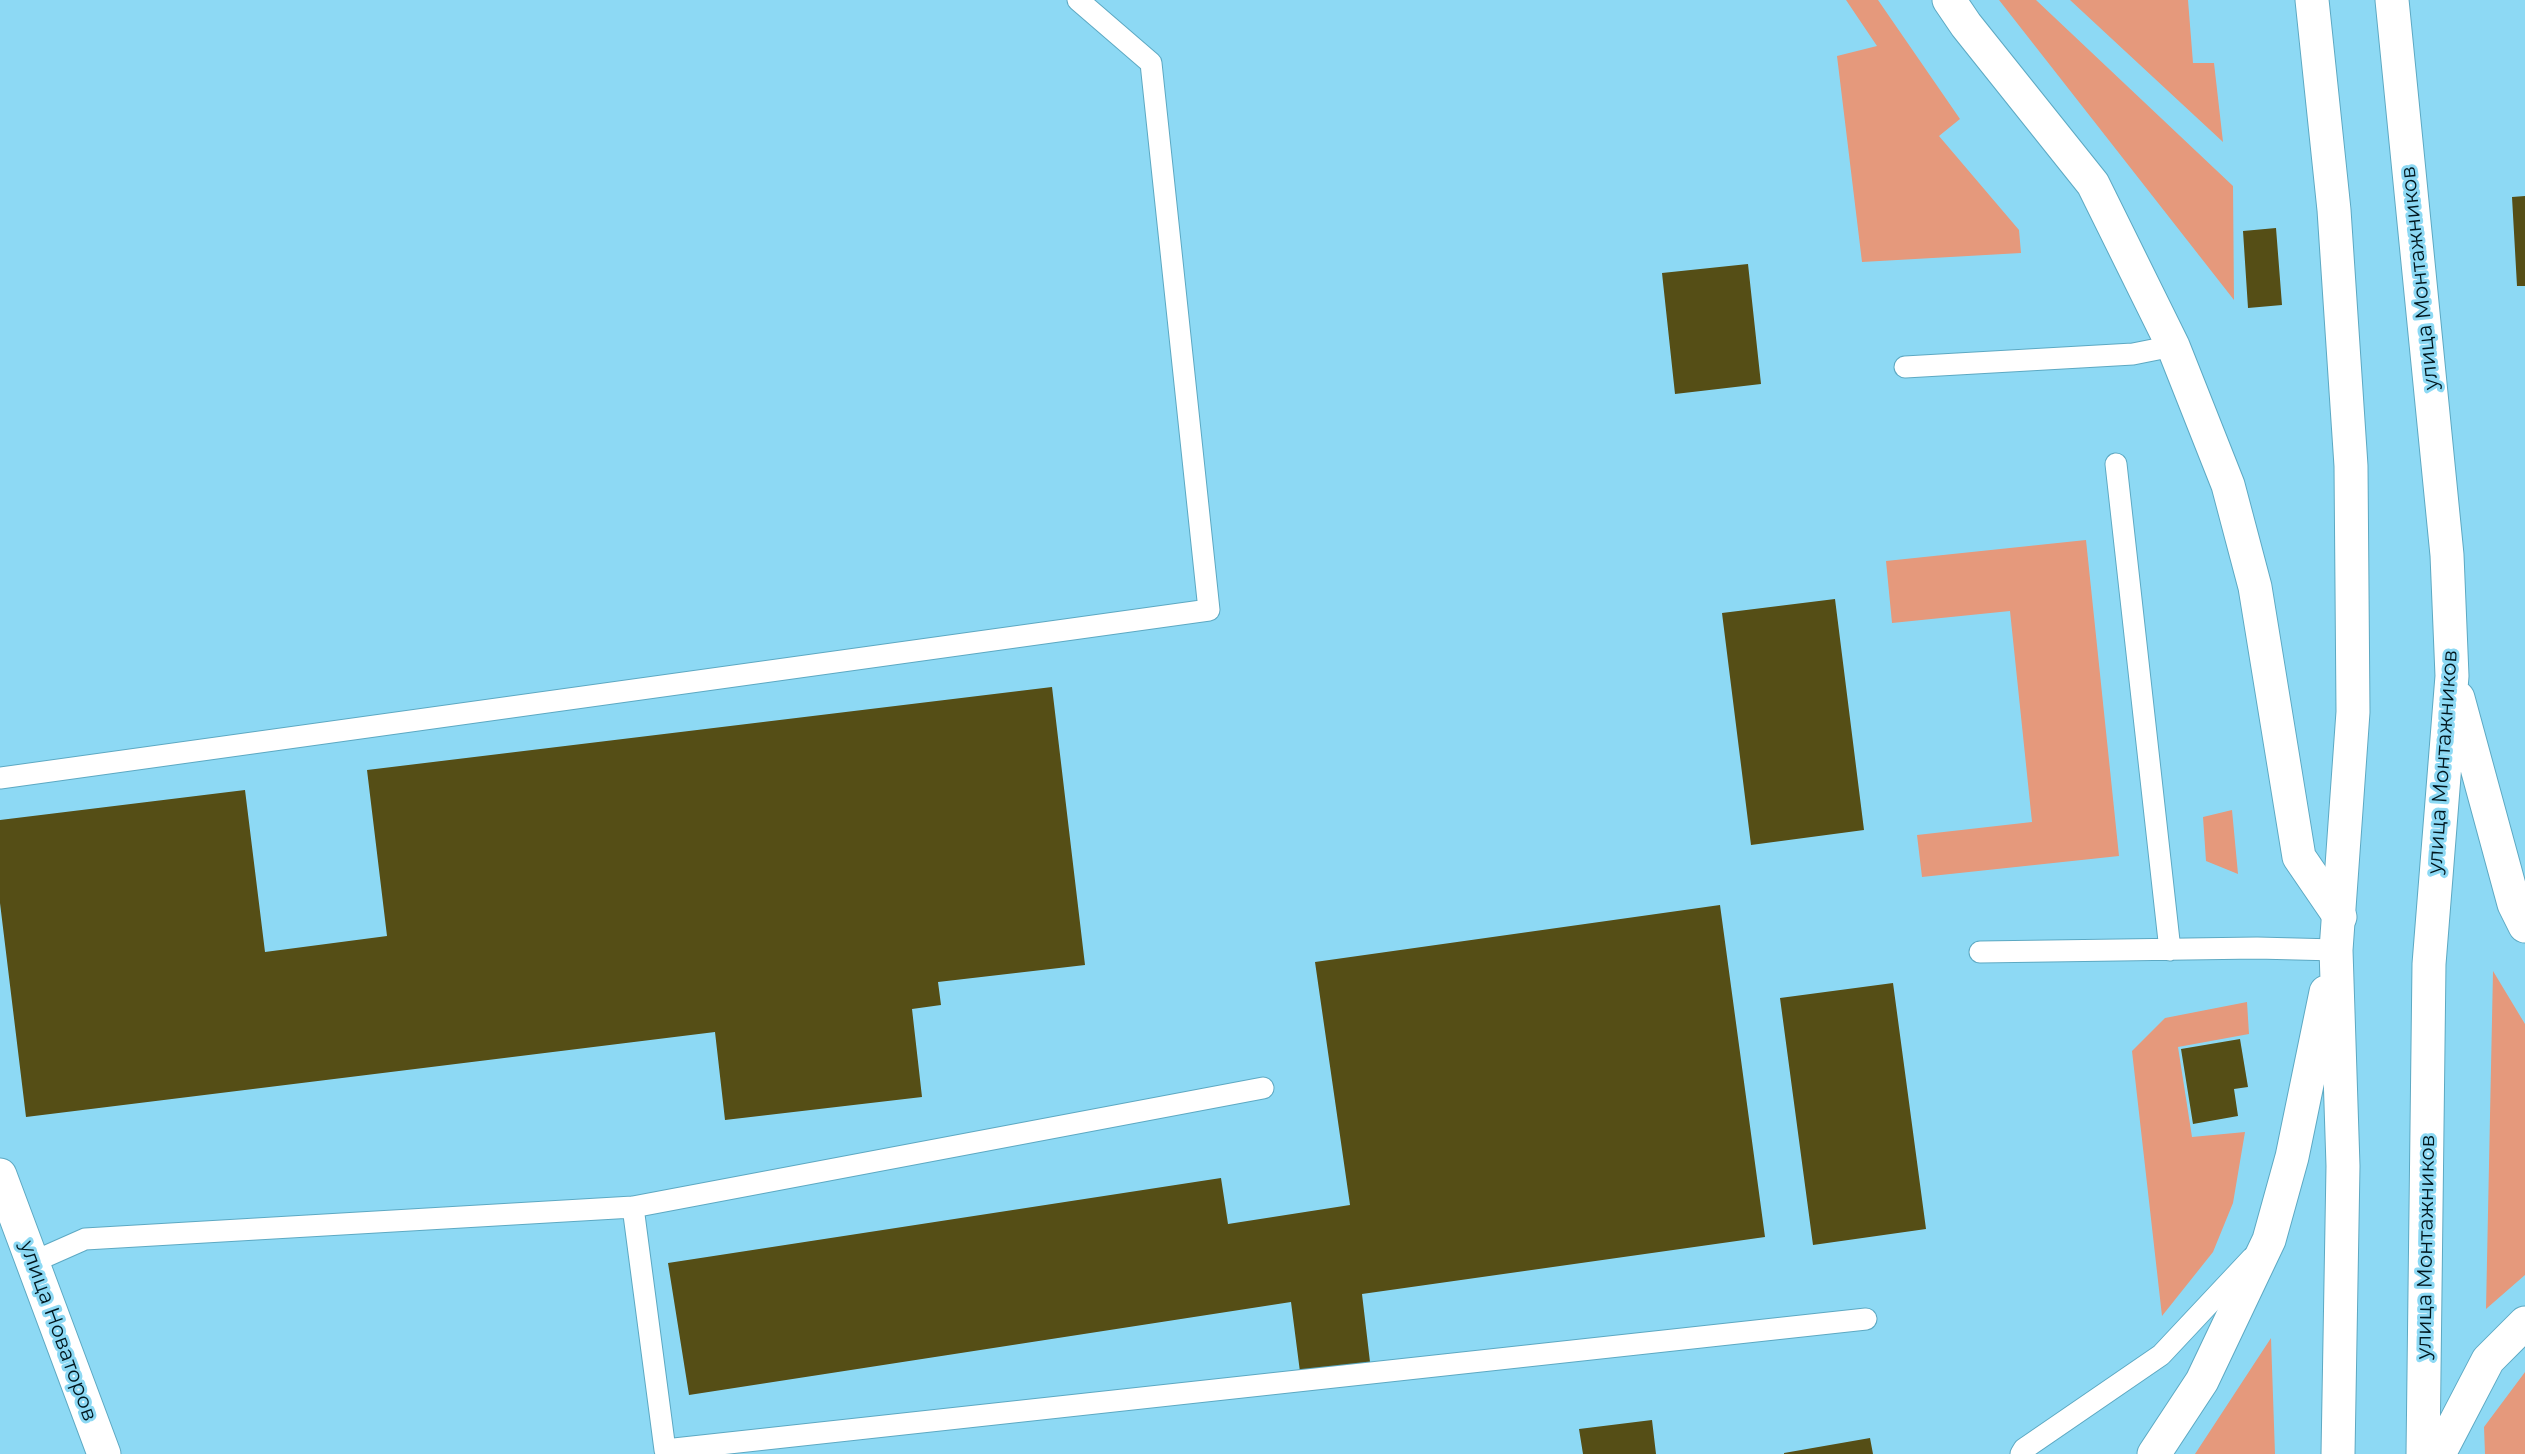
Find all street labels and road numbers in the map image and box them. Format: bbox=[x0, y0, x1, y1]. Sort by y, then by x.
street label: улица Монтажников bbox=[2396, 165, 2444, 391]
street label: улица Монтажников bbox=[2423, 649, 2463, 875]
street label: улица Монтажников bbox=[2411, 1134, 2441, 1360]
street label: улица Новаторов bbox=[14, 1237, 102, 1425]

